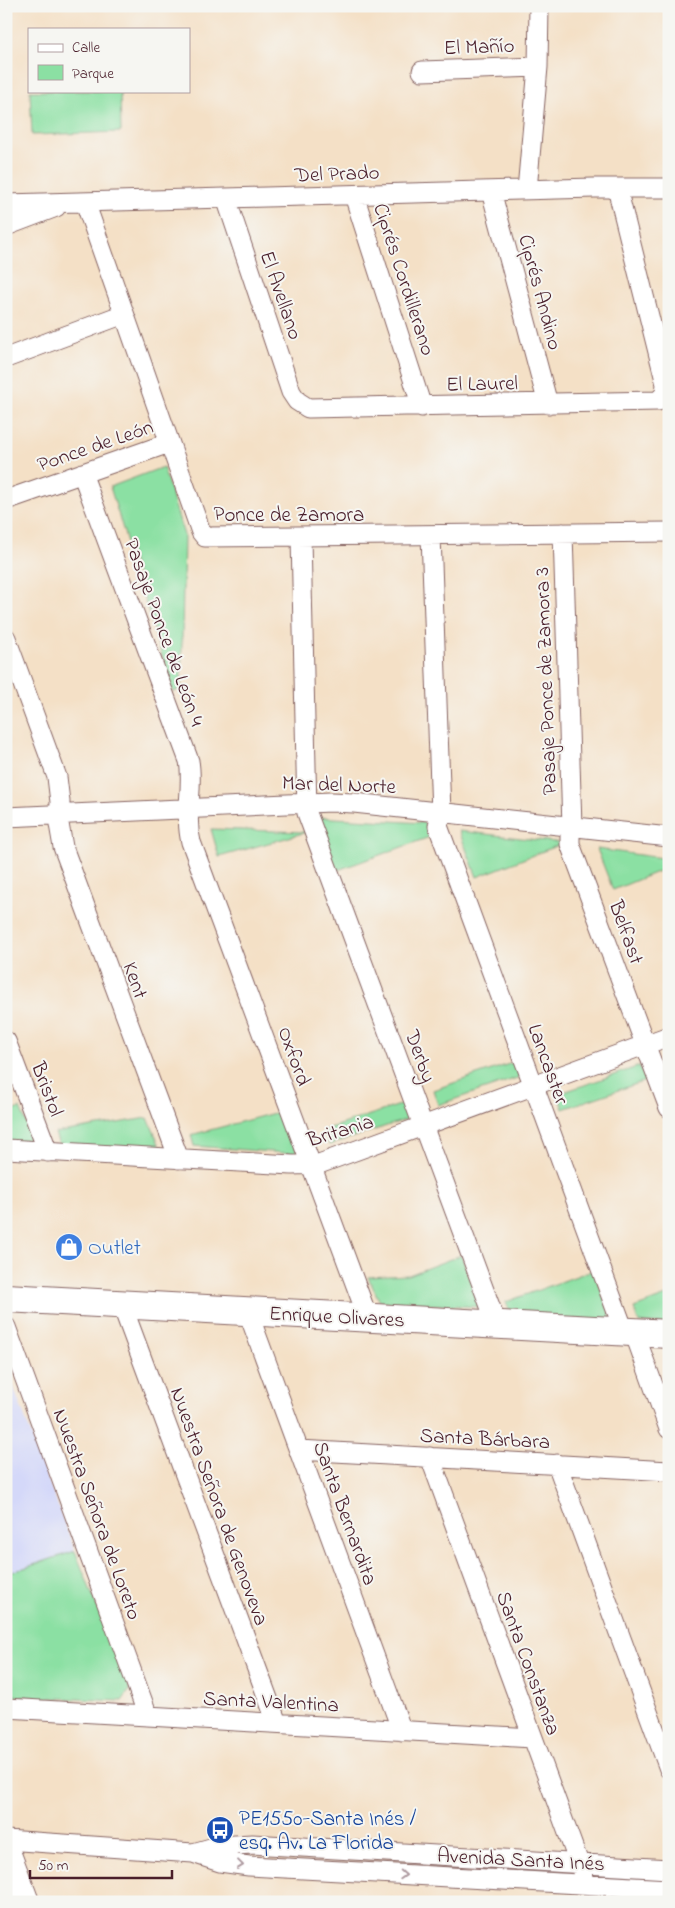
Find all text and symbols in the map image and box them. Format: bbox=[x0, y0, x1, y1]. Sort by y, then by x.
legend bbox=[28, 28, 190, 92]
street label: El Mañío bbox=[443, 32, 515, 64]
text: Calle bbox=[72, 37, 100, 59]
text: Parque bbox=[72, 63, 114, 85]
street label: Del Prado bbox=[293, 159, 380, 192]
street label: Ciprés Cordillerano bbox=[364, 200, 442, 360]
street label: Ciprés Andino bbox=[509, 231, 569, 354]
street label: El Avellano bbox=[251, 247, 309, 344]
street label: El Laurel bbox=[446, 369, 518, 401]
street label: Ponce de León bbox=[34, 413, 158, 481]
street label: Ponce de Zamora bbox=[214, 501, 364, 531]
street label: Pasaje Ponce de León 4 bbox=[115, 534, 211, 731]
street label: Pasaje Ponce de Zamora 3 bbox=[528, 566, 566, 795]
street label: Mar del Norte bbox=[281, 769, 397, 803]
street label: Belfast bbox=[599, 896, 650, 969]
street label: Kent bbox=[114, 958, 155, 1003]
street label: Lancaster bbox=[519, 1020, 576, 1110]
street label: Oxford bbox=[269, 1023, 318, 1091]
street label: Derby bbox=[394, 1025, 442, 1088]
street label: Bristol bbox=[22, 1057, 70, 1121]
street label: Britania bbox=[303, 1108, 378, 1157]
shop icon: Outlet bbox=[54, 1232, 84, 1262]
place label: Outlet bbox=[88, 1234, 141, 1264]
street label: Enrique Olivares bbox=[268, 1299, 406, 1337]
street label: Nuestra Señora de Genoveva bbox=[161, 1383, 275, 1630]
street label: Nuestra Señora de Loreto bbox=[44, 1405, 148, 1625]
street label: Santa Bárbara bbox=[419, 1422, 551, 1458]
street label: Santa Bernardita bbox=[304, 1438, 384, 1590]
street label: Santa Constanza bbox=[487, 1588, 567, 1740]
street label: Santa Valentina bbox=[202, 1684, 340, 1722]
place label: PE1550-Santa Inés / esq. Av. La Florida bbox=[239, 1805, 417, 1859]
bus stop icon: PE1550-Santa Inés / esq. Av. La Florida bbox=[205, 1815, 235, 1845]
street label: Avenida Santa Inés bbox=[436, 1842, 605, 1880]
scale bar bbox=[30, 1848, 172, 1880]
text: 50 m bbox=[38, 1855, 69, 1877]
one-way arrow bbox=[237, 1859, 245, 1870]
one-way arrow bbox=[399, 1869, 407, 1880]

